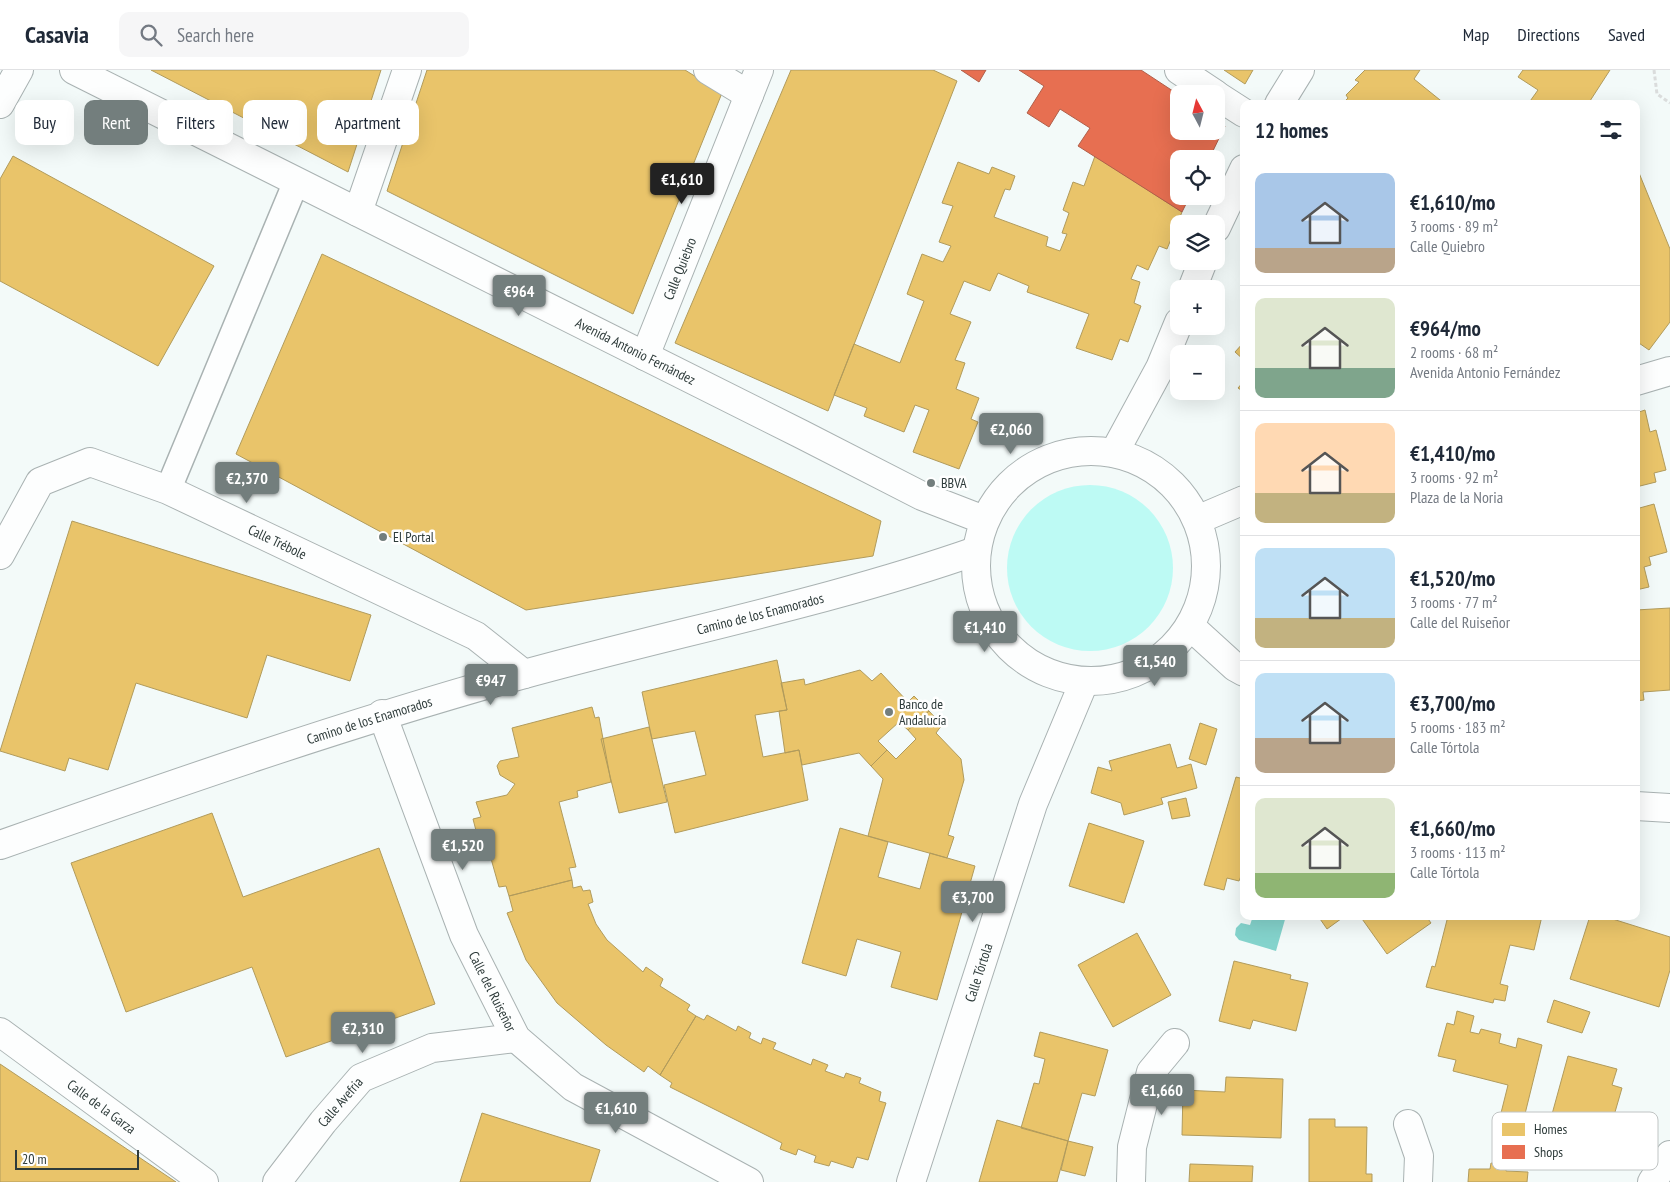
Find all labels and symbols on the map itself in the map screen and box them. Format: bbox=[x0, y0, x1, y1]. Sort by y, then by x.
north arrow bbox=[1170, 85, 1225, 140]
pin: €1,610 bbox=[641, 162, 723, 205]
street label: Calle Quiebro bbox=[659, 235, 700, 303]
pin: €964 bbox=[489, 274, 549, 317]
street label: Avenida Antonio Fernández bbox=[573, 314, 699, 389]
pin: €2,060 bbox=[970, 412, 1052, 455]
pin: €2,370 bbox=[206, 462, 288, 504]
place label: BBVA bbox=[941, 474, 967, 492]
marker: BBVA bbox=[925, 477, 937, 489]
street label: Calle Trébole bbox=[245, 520, 310, 563]
place label: El Portal bbox=[393, 528, 435, 546]
marker: El Portal bbox=[377, 531, 389, 543]
street label: Camino de los Enamorados bbox=[695, 589, 826, 639]
pin: €1,410 bbox=[944, 610, 1026, 653]
pin: €1,540 bbox=[1114, 644, 1196, 687]
pin: €947 bbox=[461, 664, 521, 706]
street label: Camino de los Enamorados bbox=[305, 692, 435, 748]
place label: Banco de Andalucía bbox=[899, 695, 946, 729]
marker: Banco de Andalucía bbox=[883, 706, 895, 718]
pin: €1,520 bbox=[422, 828, 504, 871]
pin: €3,700 bbox=[932, 880, 1014, 923]
street label: Calle Tórtola bbox=[961, 941, 996, 1004]
street label: Calle del Ruiseñor bbox=[465, 948, 520, 1035]
pin: €2,310 bbox=[322, 1012, 404, 1054]
street label: Calle Avefria bbox=[314, 1073, 367, 1130]
pin: €1,660 bbox=[1121, 1074, 1203, 1116]
street label: Calle de la Garza bbox=[64, 1075, 139, 1138]
pin: €1,610 bbox=[575, 1092, 657, 1134]
legend bbox=[1492, 1112, 1658, 1170]
text: Homes bbox=[1534, 1120, 1567, 1138]
text: Shops bbox=[1534, 1143, 1563, 1161]
scale bar bbox=[15, 1147, 139, 1170]

